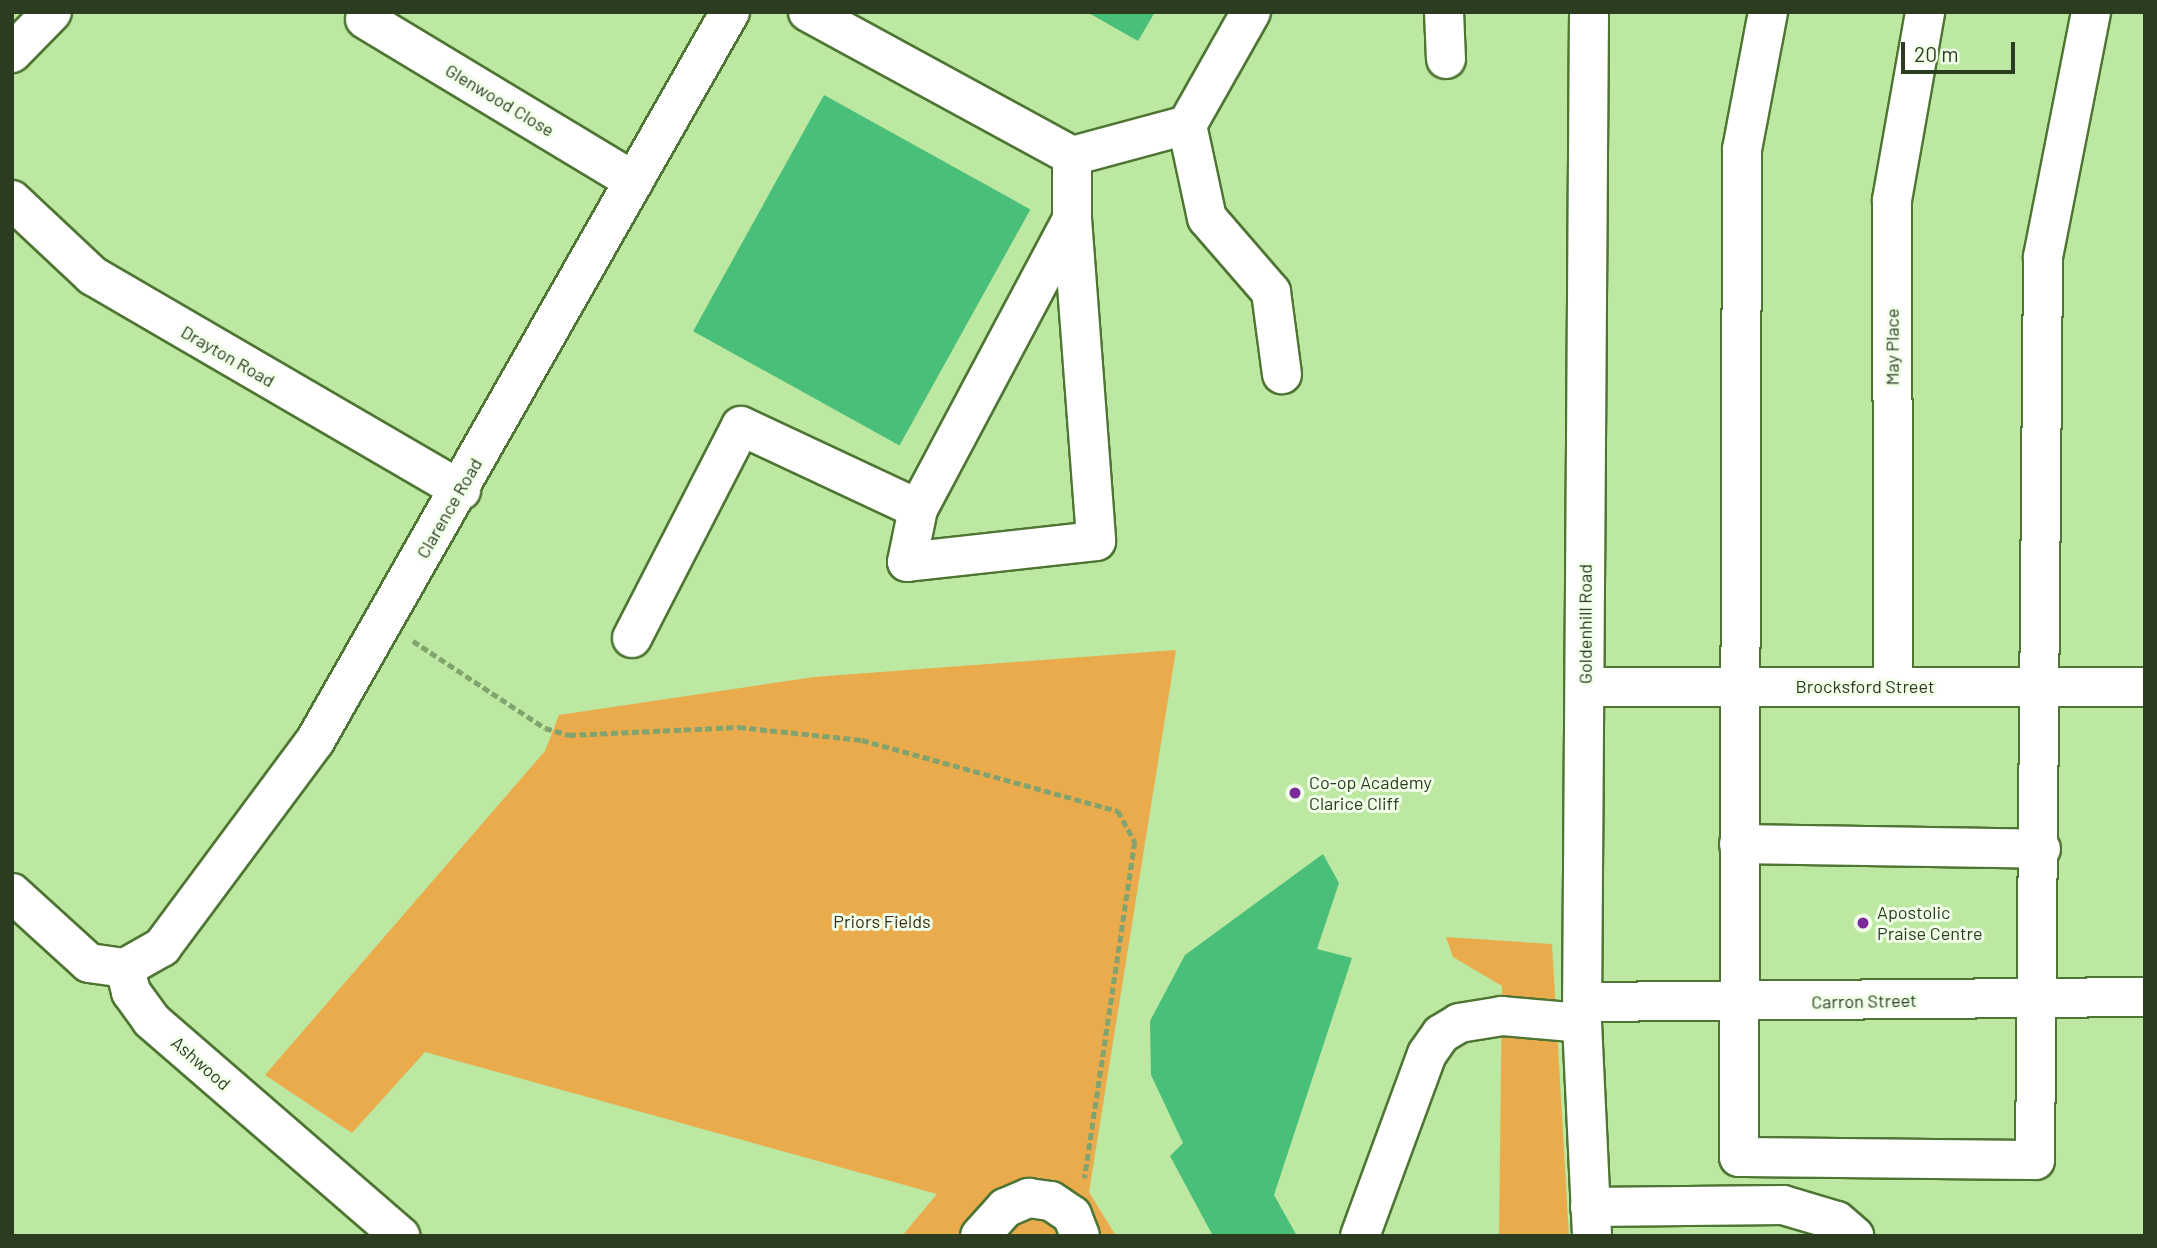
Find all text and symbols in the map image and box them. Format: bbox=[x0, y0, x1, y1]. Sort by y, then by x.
scale bar bbox=[1905, 28, 2019, 72]
text: 20 m bbox=[1914, 41, 1959, 66]
street label: Glenwood Close bbox=[442, 59, 558, 141]
street label: May Place bbox=[1881, 309, 1903, 385]
street label: Drayton Road bbox=[177, 321, 279, 391]
street label: Clarence Road bbox=[412, 454, 486, 562]
street label: Goldenhill Road bbox=[1574, 564, 1596, 684]
street label: Brocksford Street bbox=[1796, 675, 1934, 697]
place label: Co-op Academy Clarice Cliff bbox=[1309, 772, 1432, 814]
marker: Co-op Academy Clarice Cliff bbox=[1287, 785, 1303, 801]
place label: Apostolic Praise Centre bbox=[1877, 902, 1983, 944]
park label: Priors Fields bbox=[833, 910, 931, 932]
marker: Apostolic Praise Centre bbox=[1855, 915, 1871, 931]
street label: Carron Street bbox=[1811, 989, 1917, 1013]
street label: Ashwood bbox=[167, 1031, 235, 1095]

